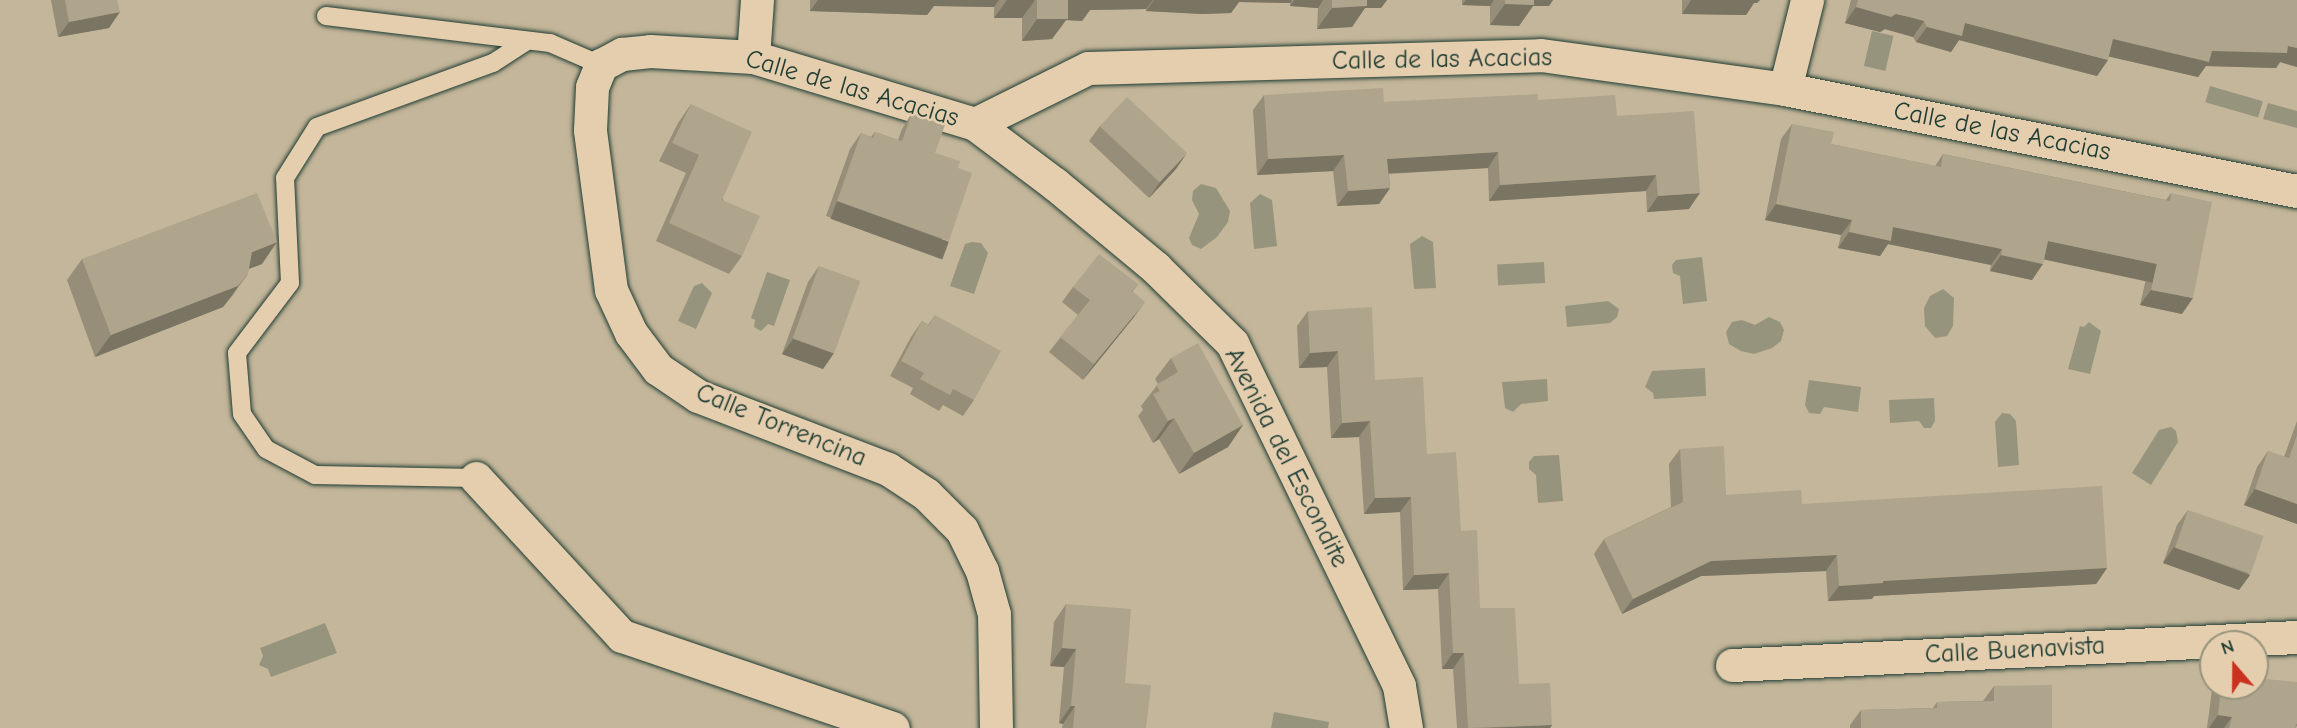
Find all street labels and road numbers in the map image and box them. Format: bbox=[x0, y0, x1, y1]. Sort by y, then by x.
street label: Calle de las Acacias bbox=[1332, 42, 1552, 78]
street label: Calle de las Acacias bbox=[742, 44, 962, 134]
street label: Calle de las Acacias bbox=[1891, 96, 2113, 168]
street label: Avenida del Escondite bbox=[1217, 343, 1355, 573]
street label: Calle Torrencina bbox=[691, 378, 871, 474]
street label: Calle Buenavista bbox=[1924, 631, 2106, 671]

